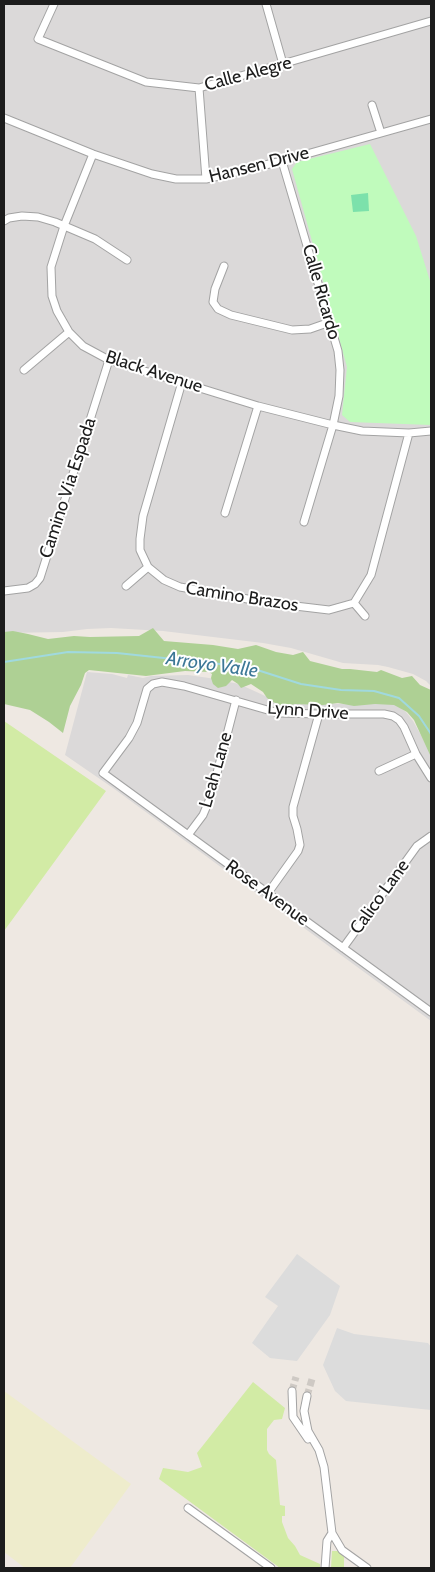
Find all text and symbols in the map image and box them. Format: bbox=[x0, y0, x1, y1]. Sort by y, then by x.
street label: Calle Alegre bbox=[202, 52, 294, 96]
street label: Hansen Drive bbox=[207, 142, 311, 188]
street label: Calle Ricardo bbox=[297, 242, 345, 342]
street label: Black Avenue bbox=[103, 346, 205, 398]
street label: Camino Via Espada bbox=[35, 415, 101, 561]
street label: Camino Brazos bbox=[184, 577, 300, 617]
water label: Arroyo Valle bbox=[165, 647, 259, 683]
street label: Lynn Drive bbox=[267, 697, 349, 725]
street label: Leah Lane bbox=[195, 730, 237, 810]
street label: Rose Avenue bbox=[221, 855, 313, 931]
street label: Calico Lane bbox=[346, 856, 414, 938]

